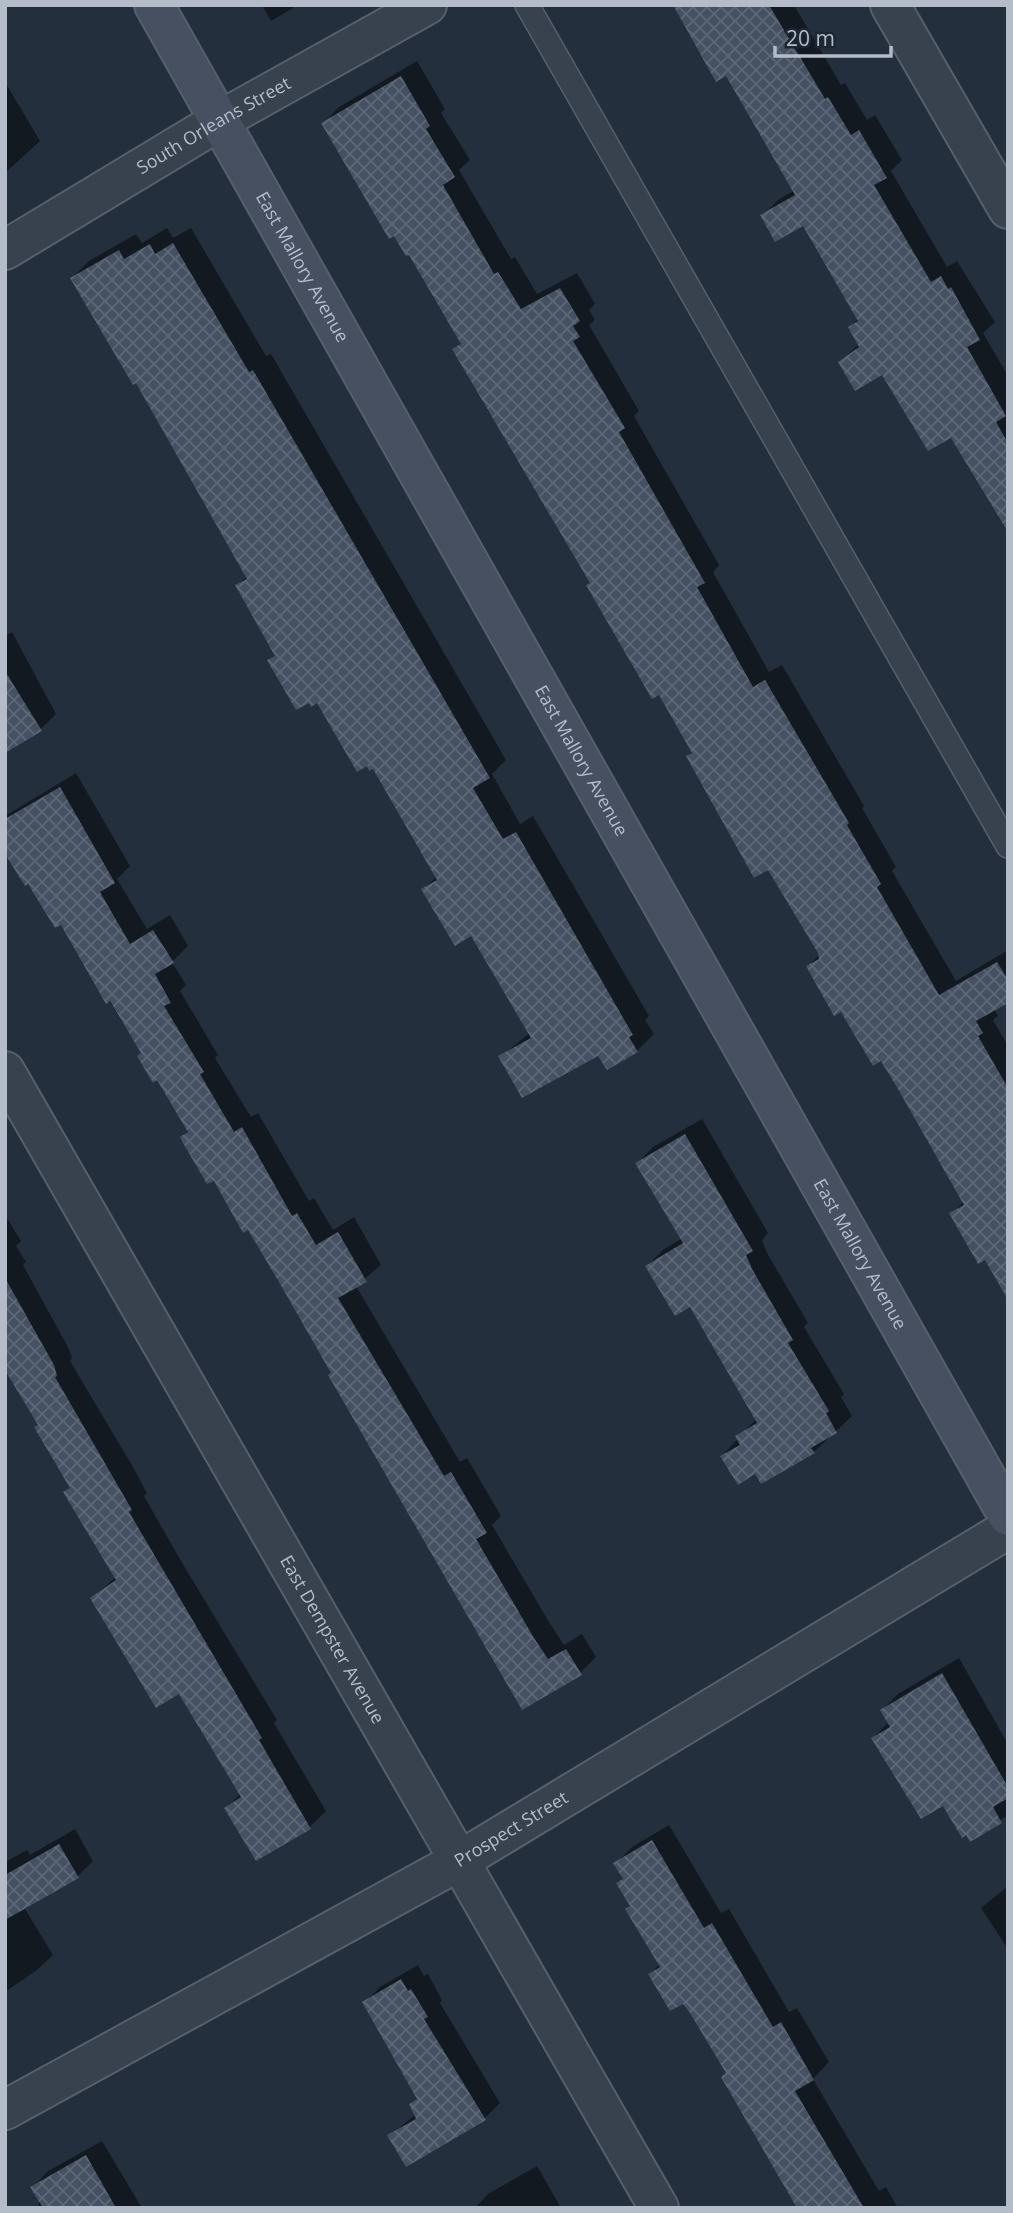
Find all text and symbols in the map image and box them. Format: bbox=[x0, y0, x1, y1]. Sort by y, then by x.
scale bar bbox=[775, 14, 890, 58]
text: 20 m bbox=[786, 24, 835, 52]
street label: South Orleans Street bbox=[132, 70, 295, 179]
street label: East Mallory Avenue bbox=[251, 187, 355, 346]
street label: East Mallory Avenue bbox=[530, 680, 634, 840]
street label: East Mallory Avenue bbox=[809, 1174, 913, 1334]
street label: East Dempster Avenue bbox=[275, 1551, 391, 1728]
street label: Prospect Street bbox=[450, 1785, 572, 1872]

